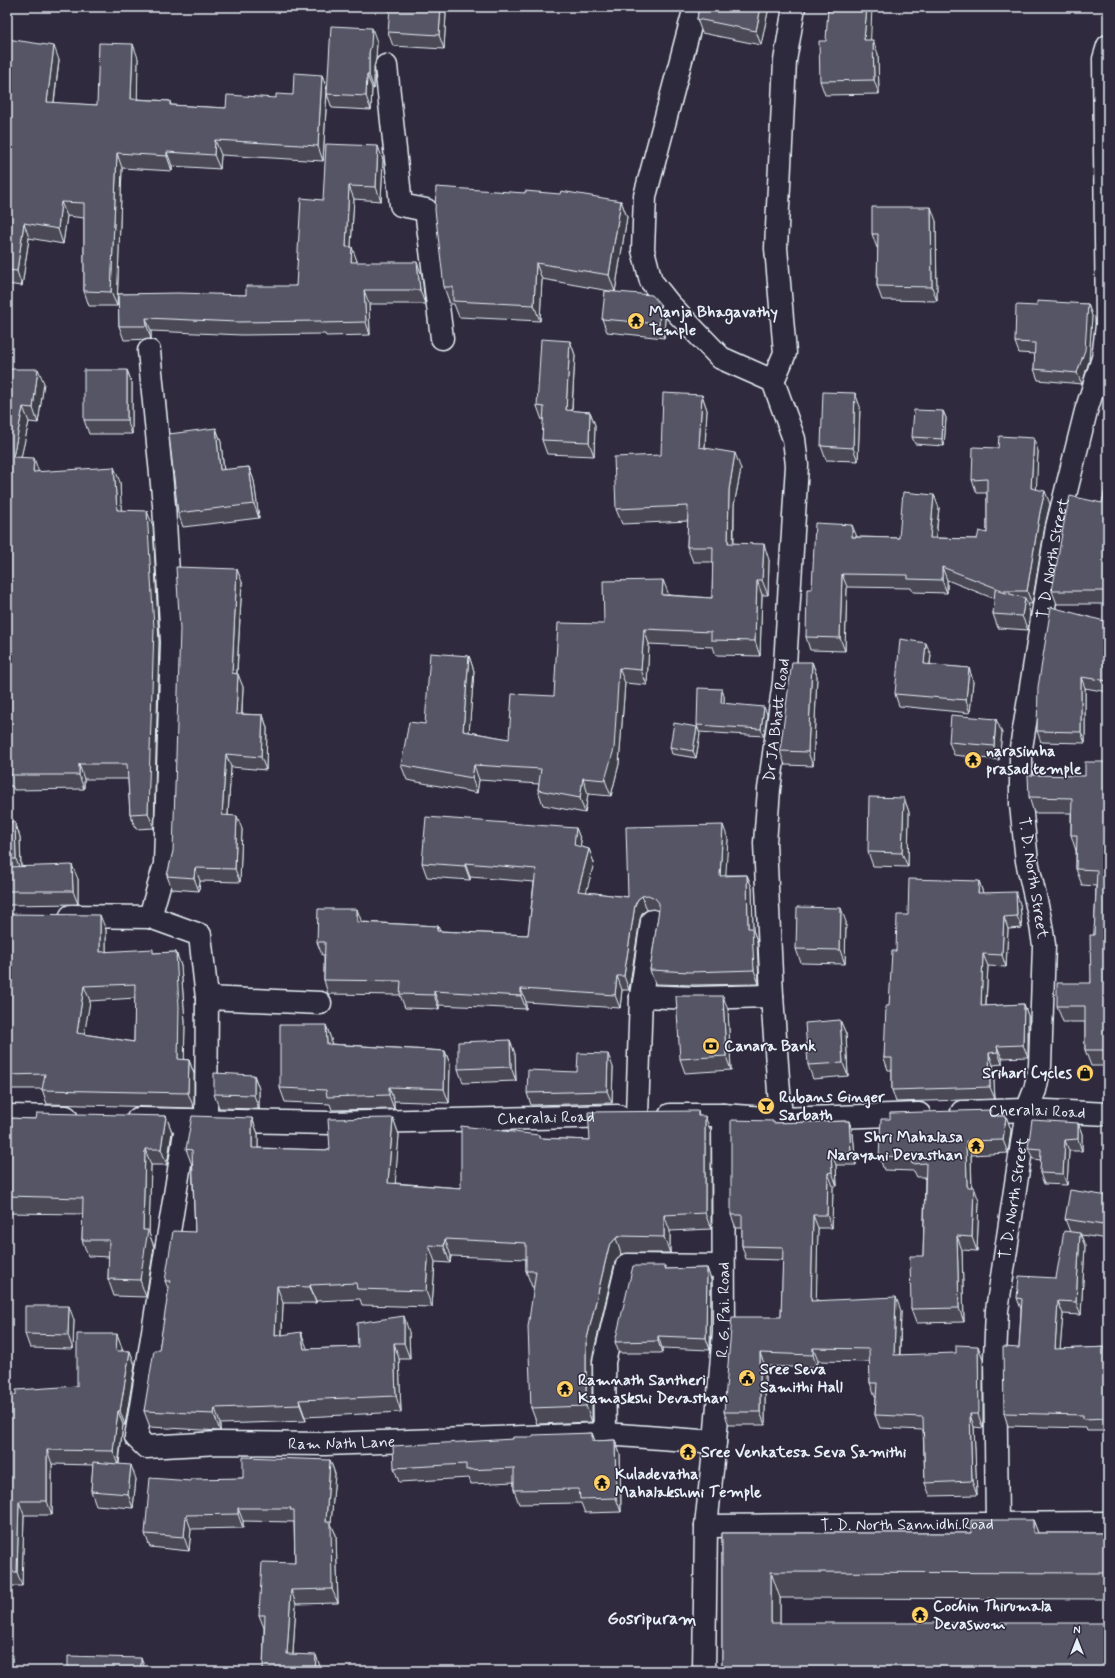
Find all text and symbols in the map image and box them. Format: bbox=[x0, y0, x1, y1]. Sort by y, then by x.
place label: Manja Bhagavathy Temple bbox=[649, 302, 778, 341]
temple icon: Manja Bhagavathy Temple bbox=[626, 311, 646, 331]
street label: T. D. North Street bbox=[1032, 495, 1075, 620]
street label: Dr JA Bhatt Road bbox=[759, 657, 795, 783]
place label: narasimha prasad temple bbox=[986, 741, 1082, 780]
temple icon: narasimha prasad temple bbox=[963, 750, 983, 770]
street label: T. D. North Street bbox=[1013, 816, 1053, 941]
bank icon: Canara Bank bbox=[701, 1036, 721, 1056]
place label: Canara Bank bbox=[724, 1036, 816, 1057]
place label: Srihari Cycles bbox=[982, 1063, 1073, 1084]
shop icon: Srihari Cycles bbox=[1075, 1063, 1095, 1083]
place label: Rubans Ginger Sarbath bbox=[779, 1087, 885, 1126]
bar icon: Rubans Ginger Sarbath bbox=[756, 1096, 776, 1116]
street label: Cheralai Road bbox=[988, 1099, 1086, 1123]
street label: Cheralai Road bbox=[497, 1106, 595, 1129]
place label: Shri Mahalasa Narayani Devasthan bbox=[827, 1127, 963, 1166]
street label: T. D. North Street bbox=[994, 1135, 1033, 1261]
temple icon: Shri Mahalasa Narayani Devasthan bbox=[966, 1136, 986, 1156]
street label: R. G. Pai. Road bbox=[711, 1262, 735, 1359]
place label: Sree Seva Samithi Hall bbox=[760, 1359, 843, 1398]
public building icon: Sree Seva Samithi Hall bbox=[737, 1368, 757, 1388]
place label: Ramnath Santheri Kamaskshi Devasthan bbox=[578, 1370, 728, 1409]
temple icon: Ramnath Santheri Kamaskshi Devasthan bbox=[555, 1379, 575, 1399]
street label: Ram Nath Lane bbox=[288, 1431, 395, 1455]
temple icon: Sree Venkatesa Seva Samithi bbox=[678, 1442, 698, 1462]
place label: Sree Venkatesa Seva Samithi bbox=[701, 1442, 907, 1463]
place label: Kuladevatha Mahalakshmi Temple bbox=[615, 1464, 762, 1503]
temple icon: Kuladevatha Mahalakshmi Temple bbox=[592, 1473, 612, 1493]
street label: T. D. North Sannidhi.Road bbox=[820, 1513, 994, 1536]
place label: Cochin Thirumala Devaswom bbox=[933, 1596, 1052, 1635]
temple icon: Cochin Thirumala Devaswom bbox=[910, 1605, 930, 1625]
district label: Gosripuram bbox=[608, 1608, 696, 1630]
north arrow bbox=[1057, 1620, 1097, 1660]
text: N bbox=[1073, 1624, 1081, 1638]

